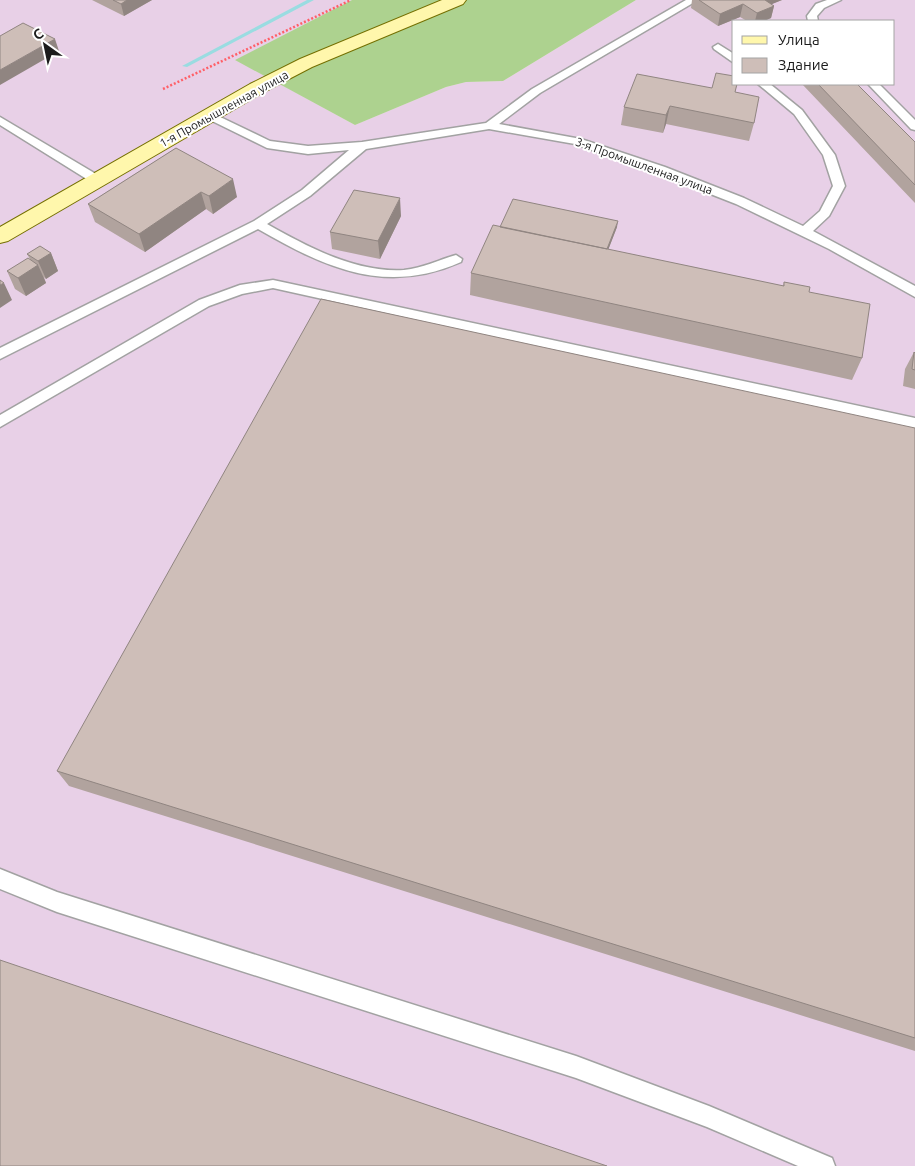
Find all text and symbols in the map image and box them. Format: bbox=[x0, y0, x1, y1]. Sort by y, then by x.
north arrow bbox=[20, 20, 70, 70]
legend bbox=[732, 20, 895, 85]
text: С bbox=[30, 25, 46, 43]
text: Улица bbox=[778, 31, 820, 48]
text: Здание bbox=[778, 56, 829, 73]
street label: 1-я Промышленная улица bbox=[157, 68, 290, 149]
street label: 3-я Промышленная улица bbox=[574, 135, 715, 196]

